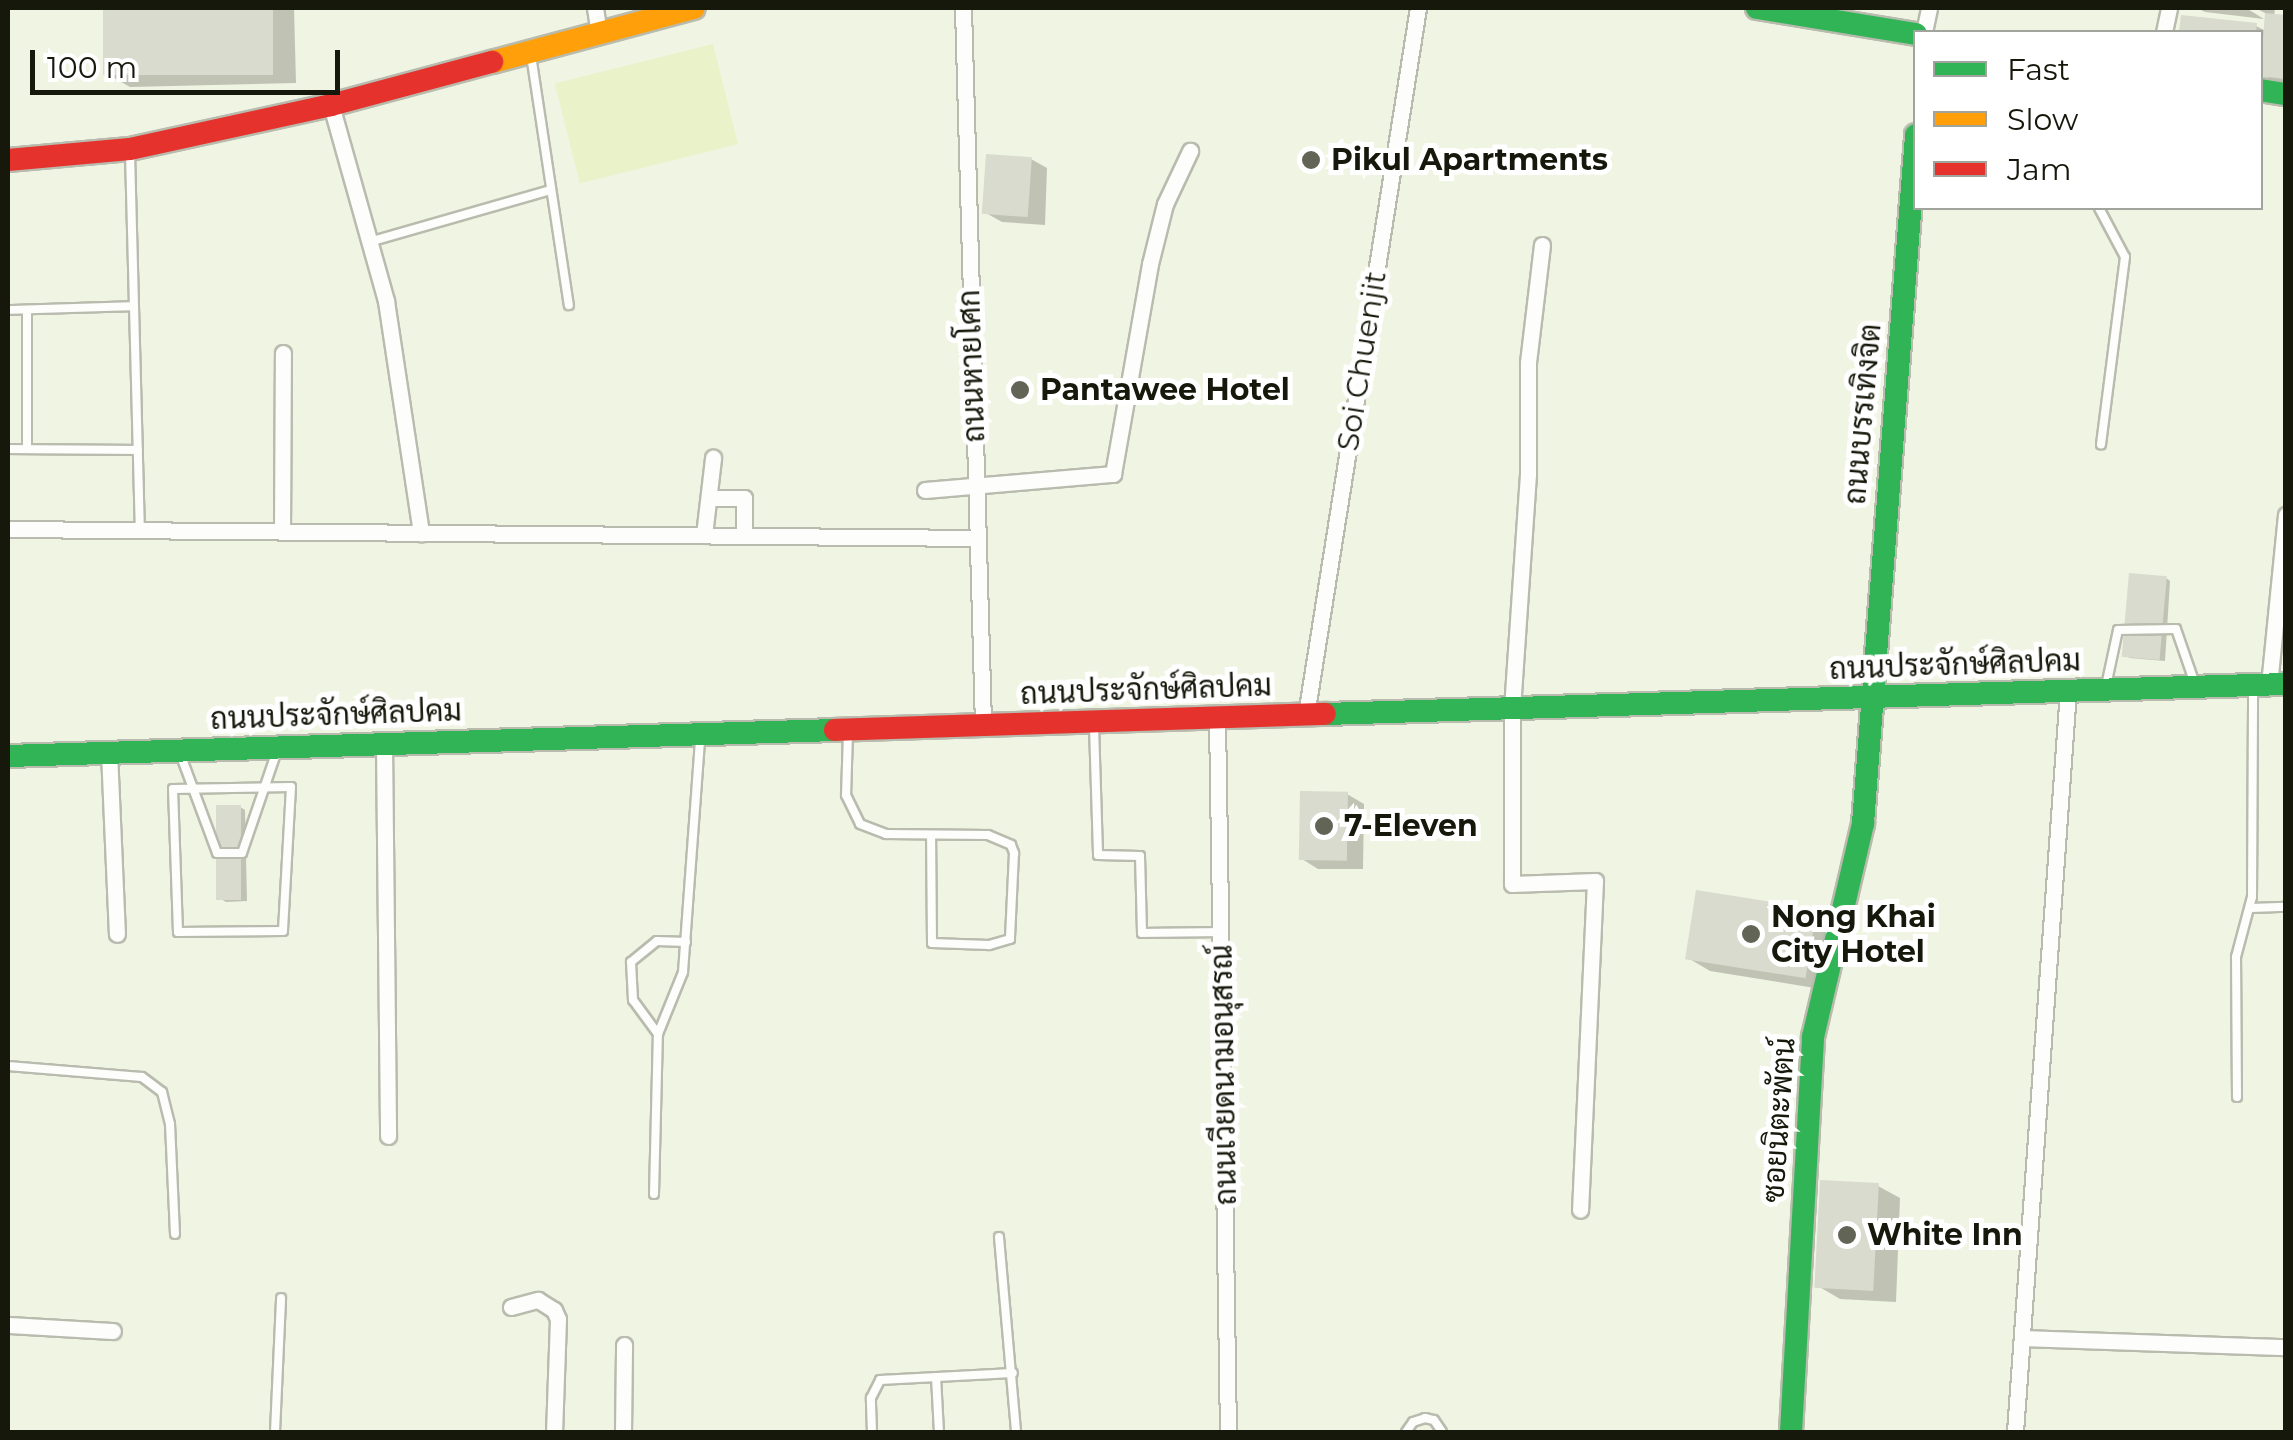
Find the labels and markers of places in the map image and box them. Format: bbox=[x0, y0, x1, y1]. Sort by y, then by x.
place label: Pikul Apartments bbox=[1331, 142, 1608, 178]
marker: Pikul Apartments bbox=[1300, 149, 1322, 171]
place label: Pantawee Hotel bbox=[1040, 372, 1290, 408]
marker: Pantawee Hotel bbox=[1009, 379, 1031, 401]
place label: 7-Eleven bbox=[1344, 808, 1478, 844]
marker: 7-Eleven bbox=[1313, 815, 1335, 837]
place label: Nong Khai City Hotel bbox=[1771, 899, 1936, 970]
marker: Nong Khai City Hotel bbox=[1740, 923, 1762, 945]
place label: White Inn bbox=[1867, 1217, 2023, 1253]
marker: White Inn bbox=[1836, 1224, 1858, 1246]

